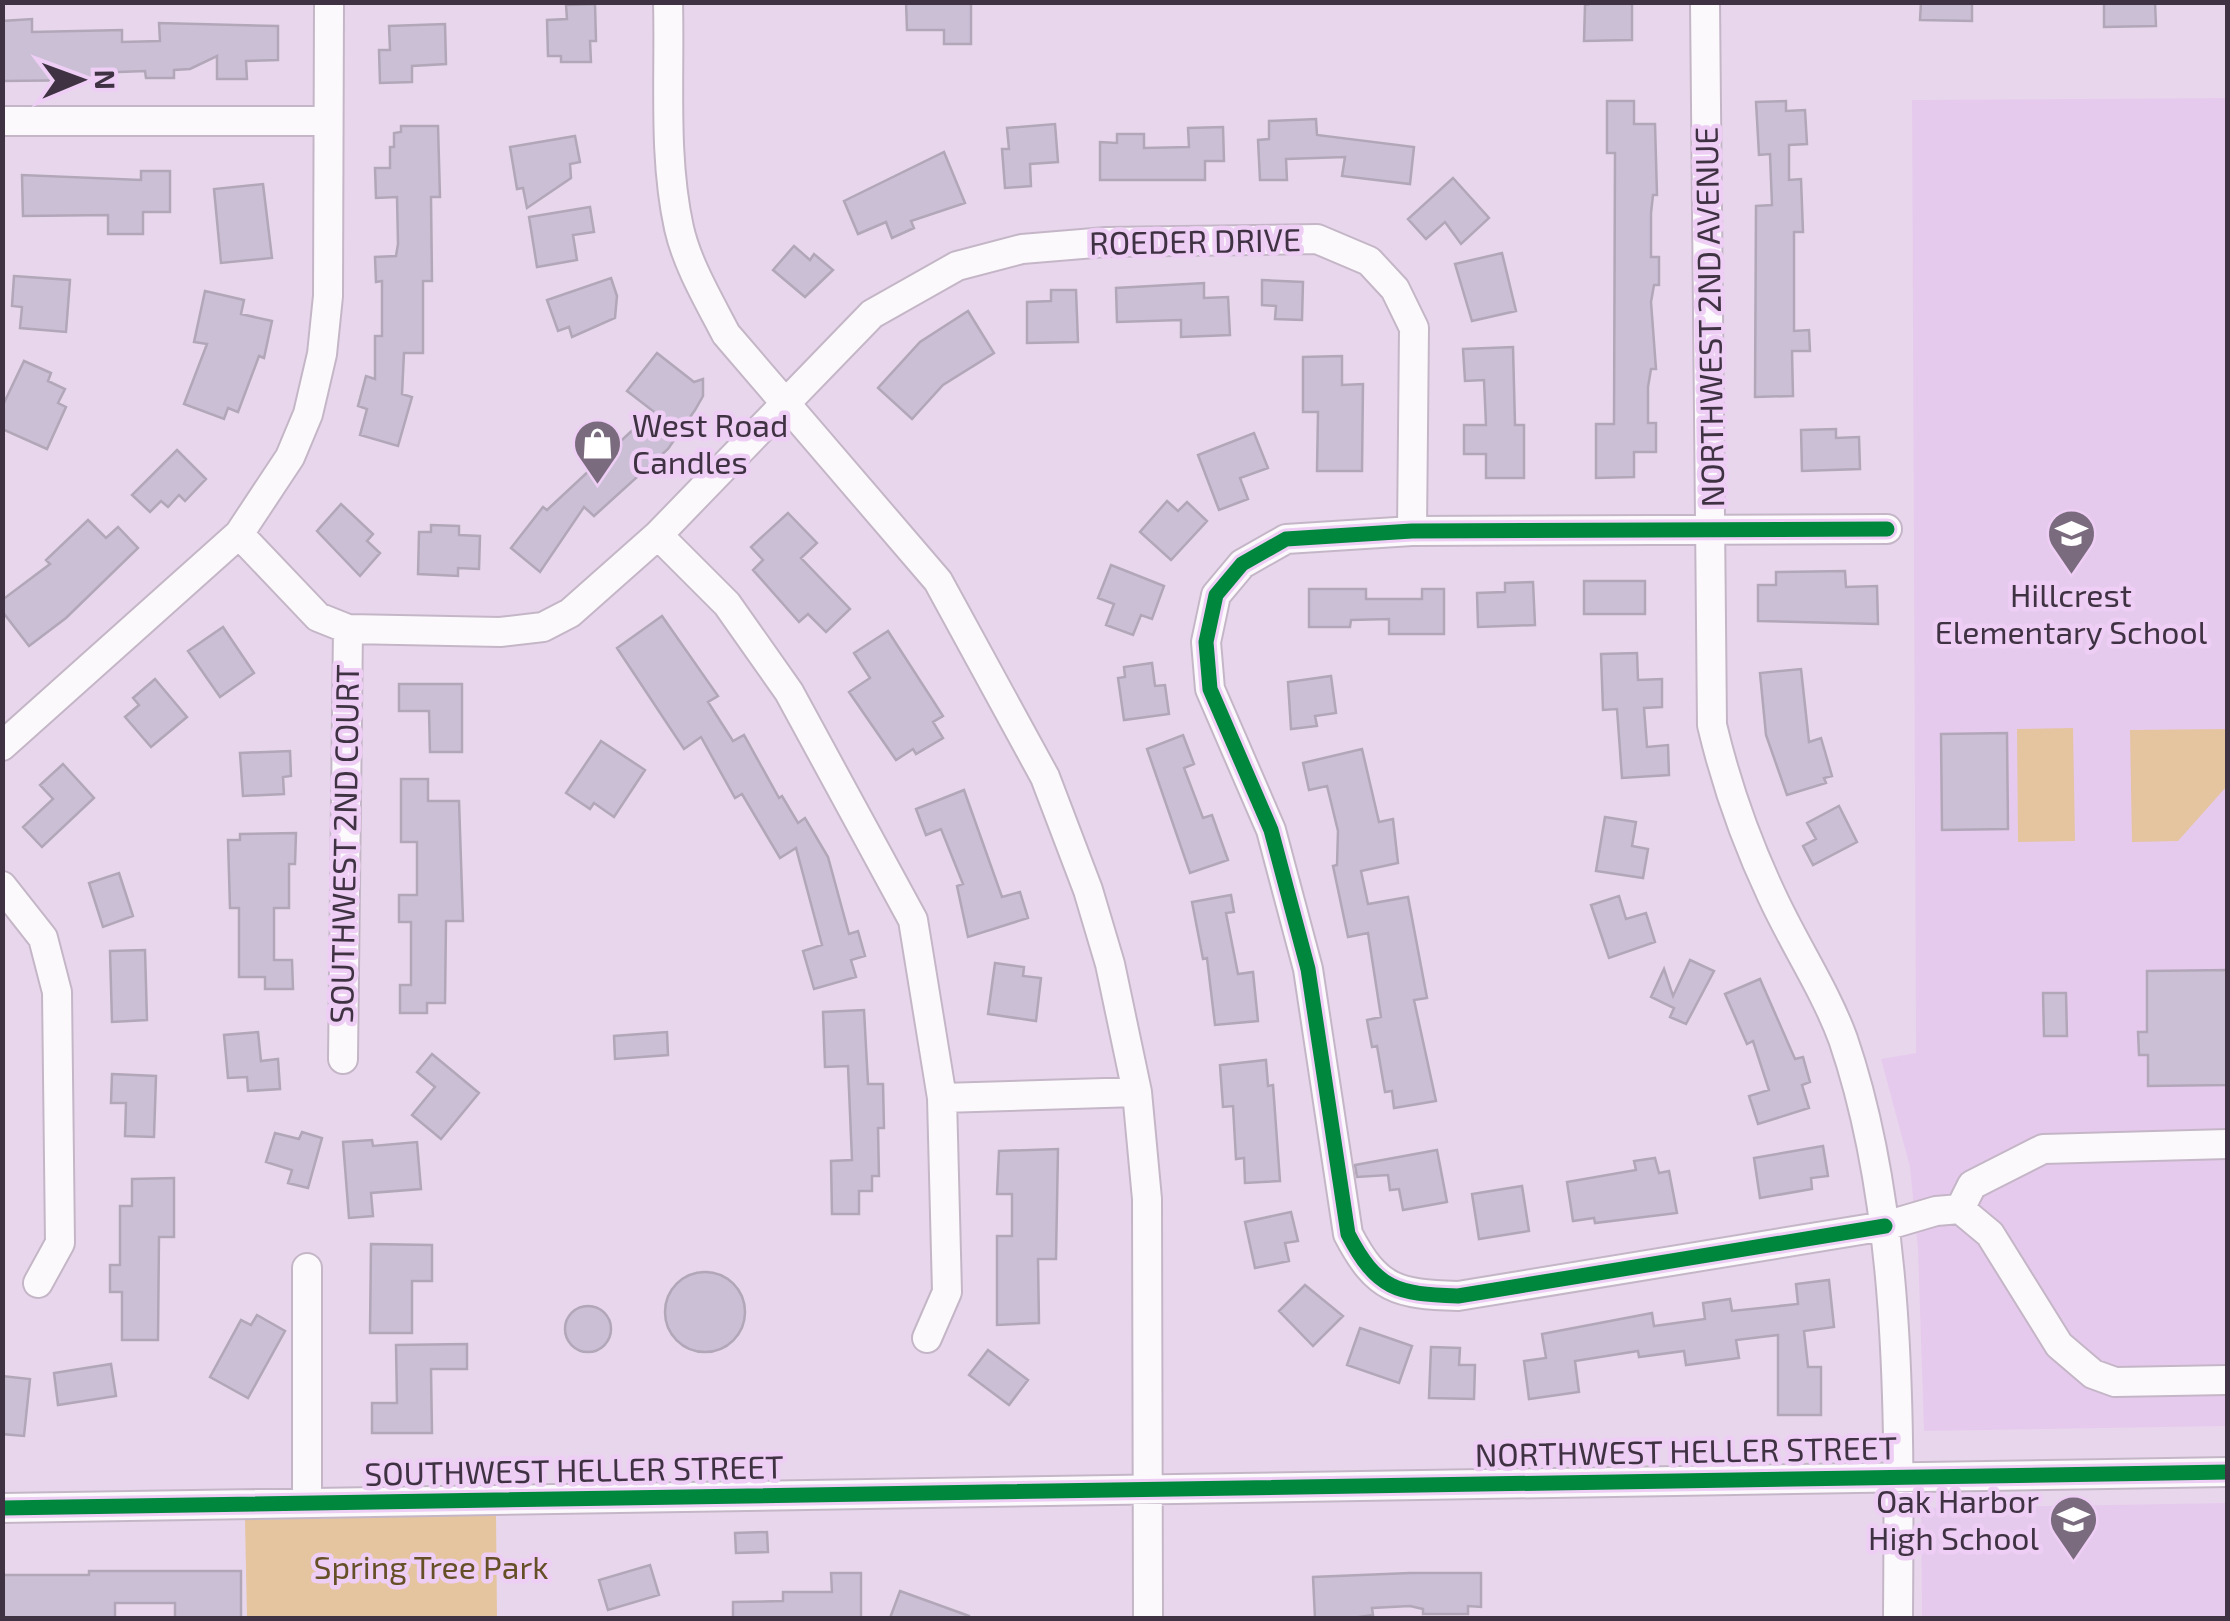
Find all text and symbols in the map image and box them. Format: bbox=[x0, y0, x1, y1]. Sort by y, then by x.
north arrow bbox=[30, 30, 130, 130]
text: N bbox=[89, 69, 123, 90]
street label: NORTHWEST 2ND AVENUE bbox=[1686, 126, 1730, 508]
street label: ROEDER DRIVE bbox=[1089, 219, 1301, 261]
place label: West Road Candles bbox=[632, 405, 788, 480]
shop icon: West Road Candles bbox=[571, 418, 623, 486]
school or university icon: Hillcrest Elementary School bbox=[2045, 508, 2097, 576]
place label: Hillcrest Elementary School bbox=[1935, 575, 2208, 650]
street label: SOUTHWEST 2ND COURT bbox=[321, 664, 365, 1024]
street label: NORTHWEST HELLER STREET bbox=[1475, 1427, 1897, 1473]
street label: SOUTHWEST HELLER STREET bbox=[364, 1446, 784, 1492]
place label: Oak Harbor High School bbox=[1868, 1481, 2039, 1556]
school or university icon: Oak Harbor High School bbox=[2048, 1494, 2100, 1562]
park label: Spring Tree Park bbox=[313, 1547, 549, 1585]

